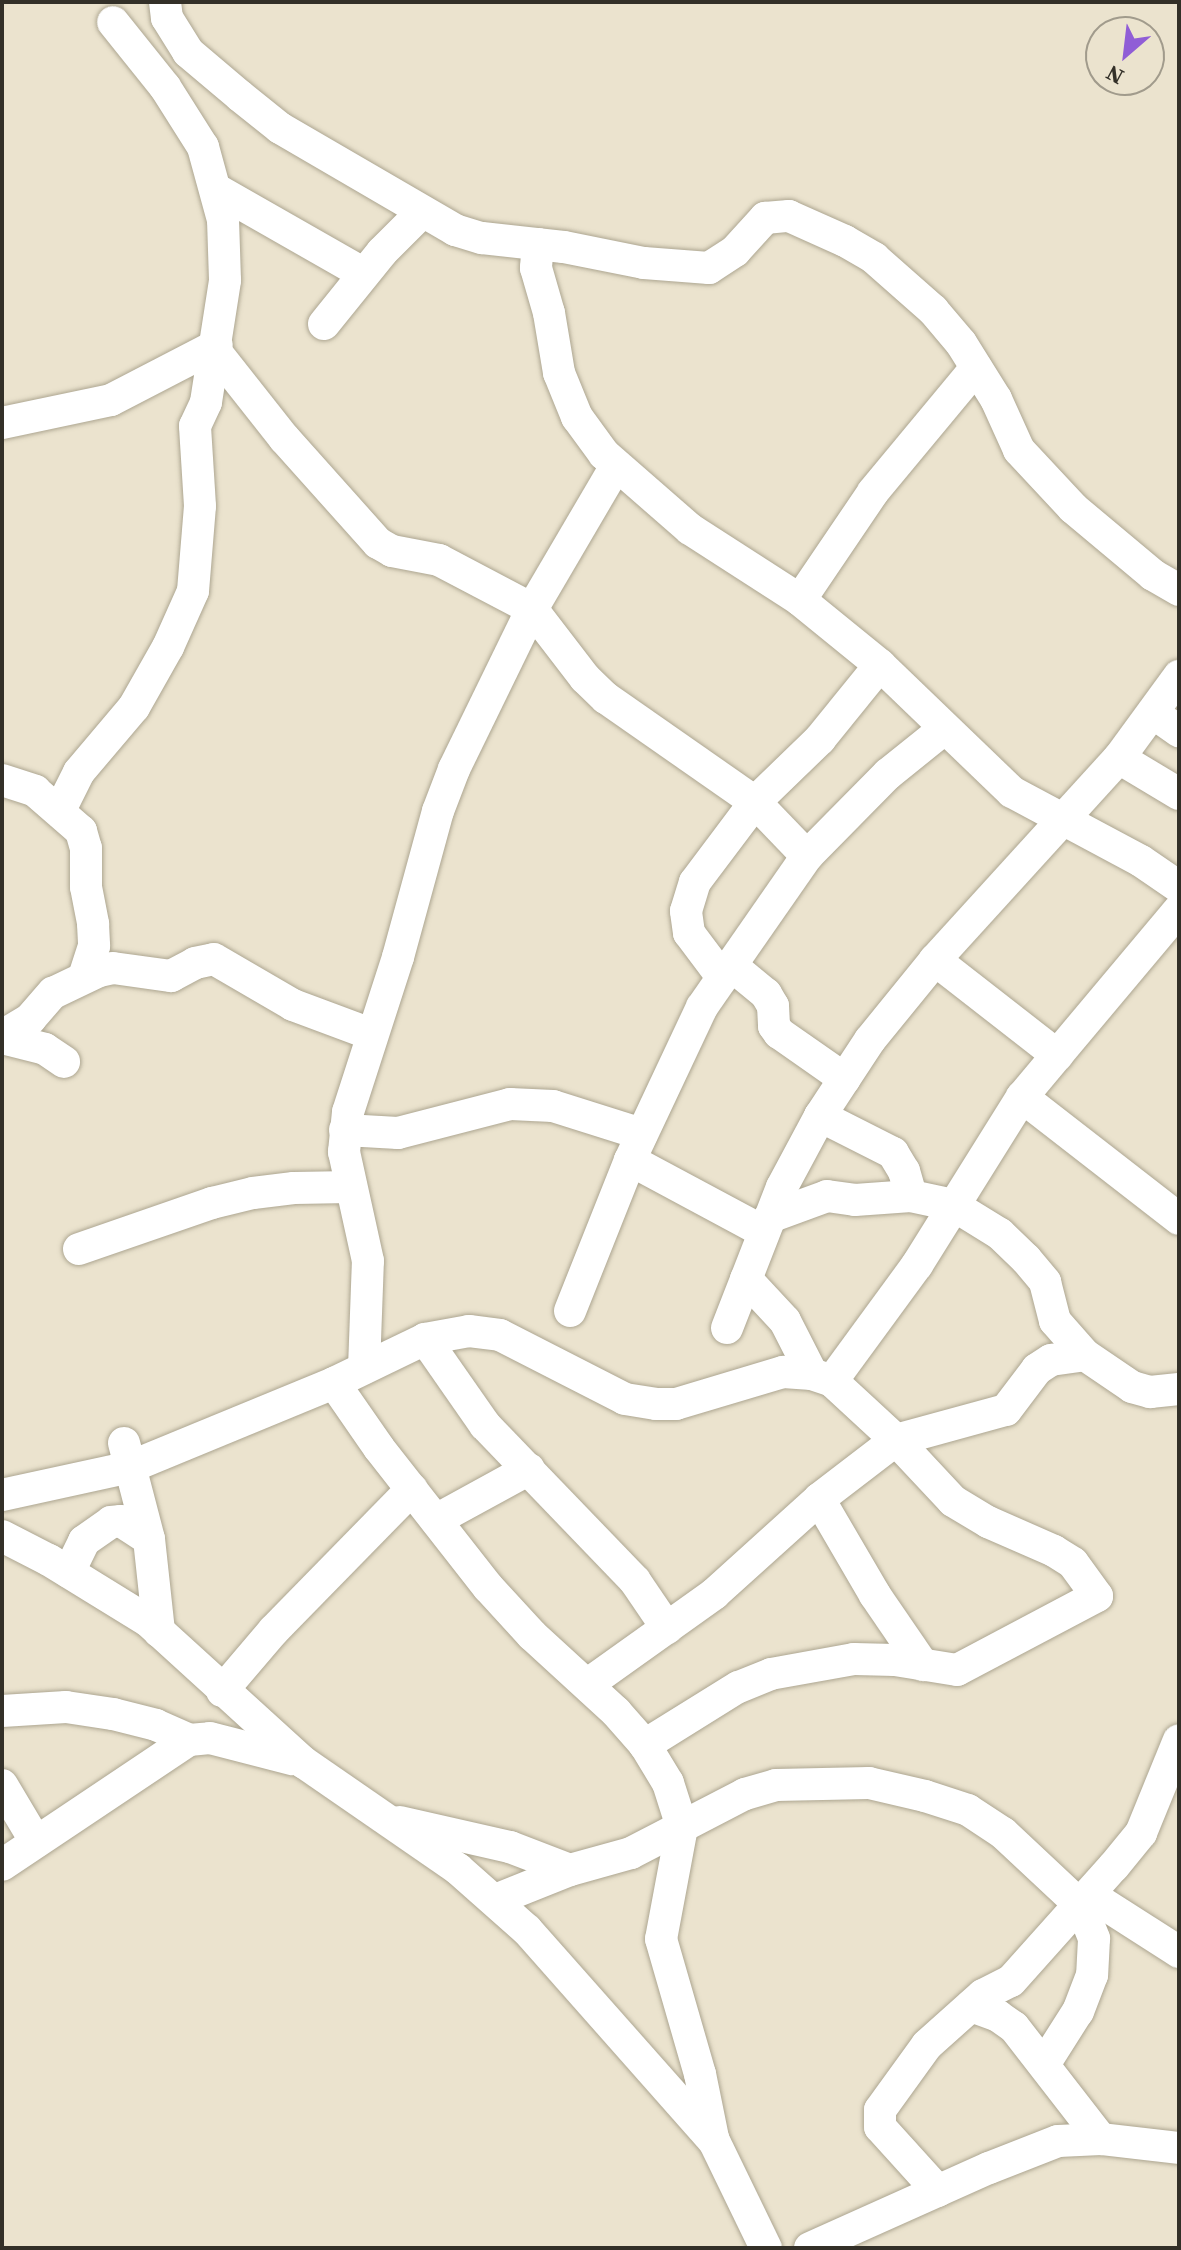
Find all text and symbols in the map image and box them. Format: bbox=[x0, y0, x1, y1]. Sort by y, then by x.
north arrow bbox=[1085, 16, 1165, 96]
text: N bbox=[1101, 58, 1129, 92]

